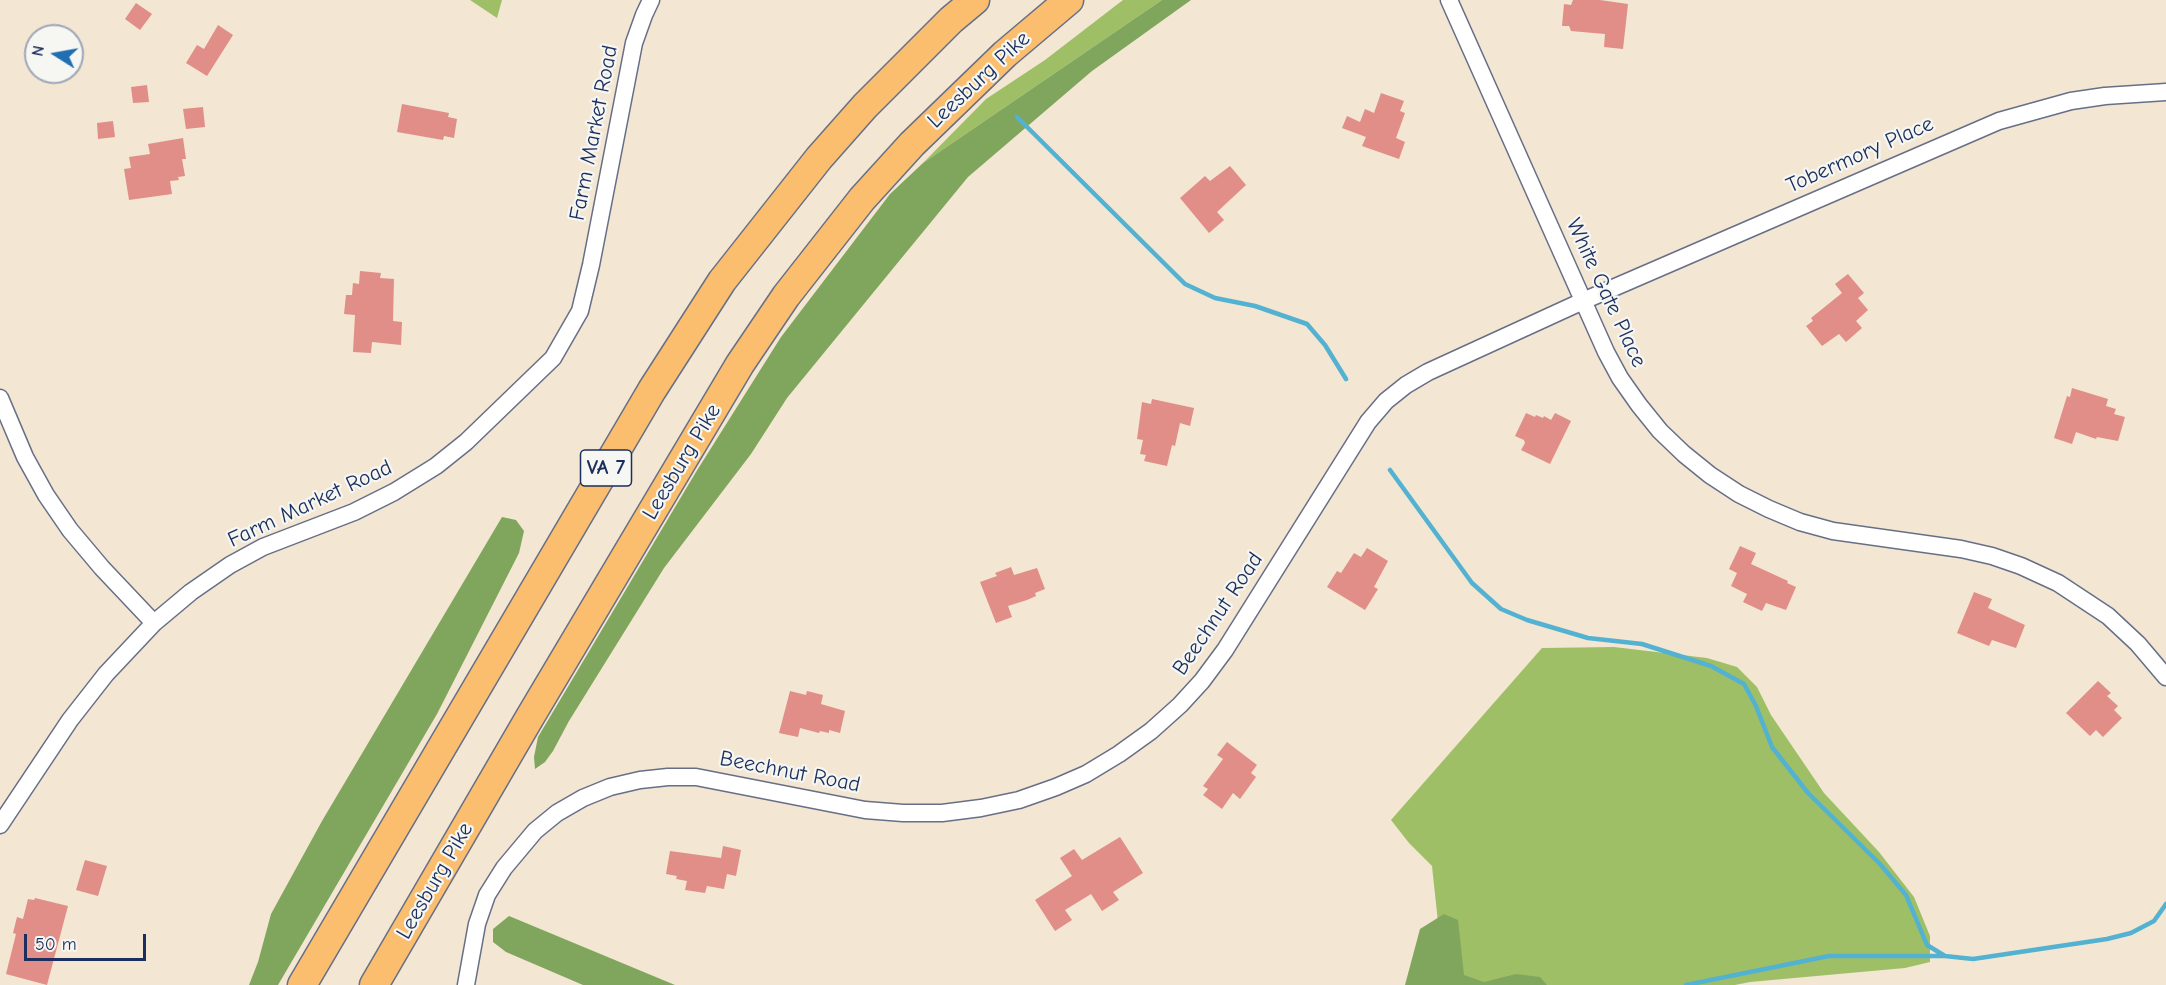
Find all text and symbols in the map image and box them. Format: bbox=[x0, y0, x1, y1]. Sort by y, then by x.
north arrow bbox=[24, 24, 84, 84]
street label: Leesburg Pike bbox=[922, 26, 1036, 134]
street label: Farm Market Road bbox=[564, 43, 624, 223]
text: N bbox=[28, 44, 48, 58]
street label: Tobermory Place bbox=[1782, 111, 1938, 199]
street label: White Gate Place bbox=[1560, 214, 1652, 372]
street label: Leesburg Pike bbox=[637, 399, 727, 525]
road number: VA 7 bbox=[580, 450, 632, 486]
street label: Farm Market Road bbox=[224, 454, 396, 554]
street label: Beechnut Road bbox=[1167, 547, 1269, 681]
street label: Beechnut Road bbox=[717, 745, 863, 799]
street label: Leesburg Pike bbox=[391, 818, 479, 944]
scale bar bbox=[27, 922, 148, 960]
text: 50 m bbox=[35, 934, 77, 955]

